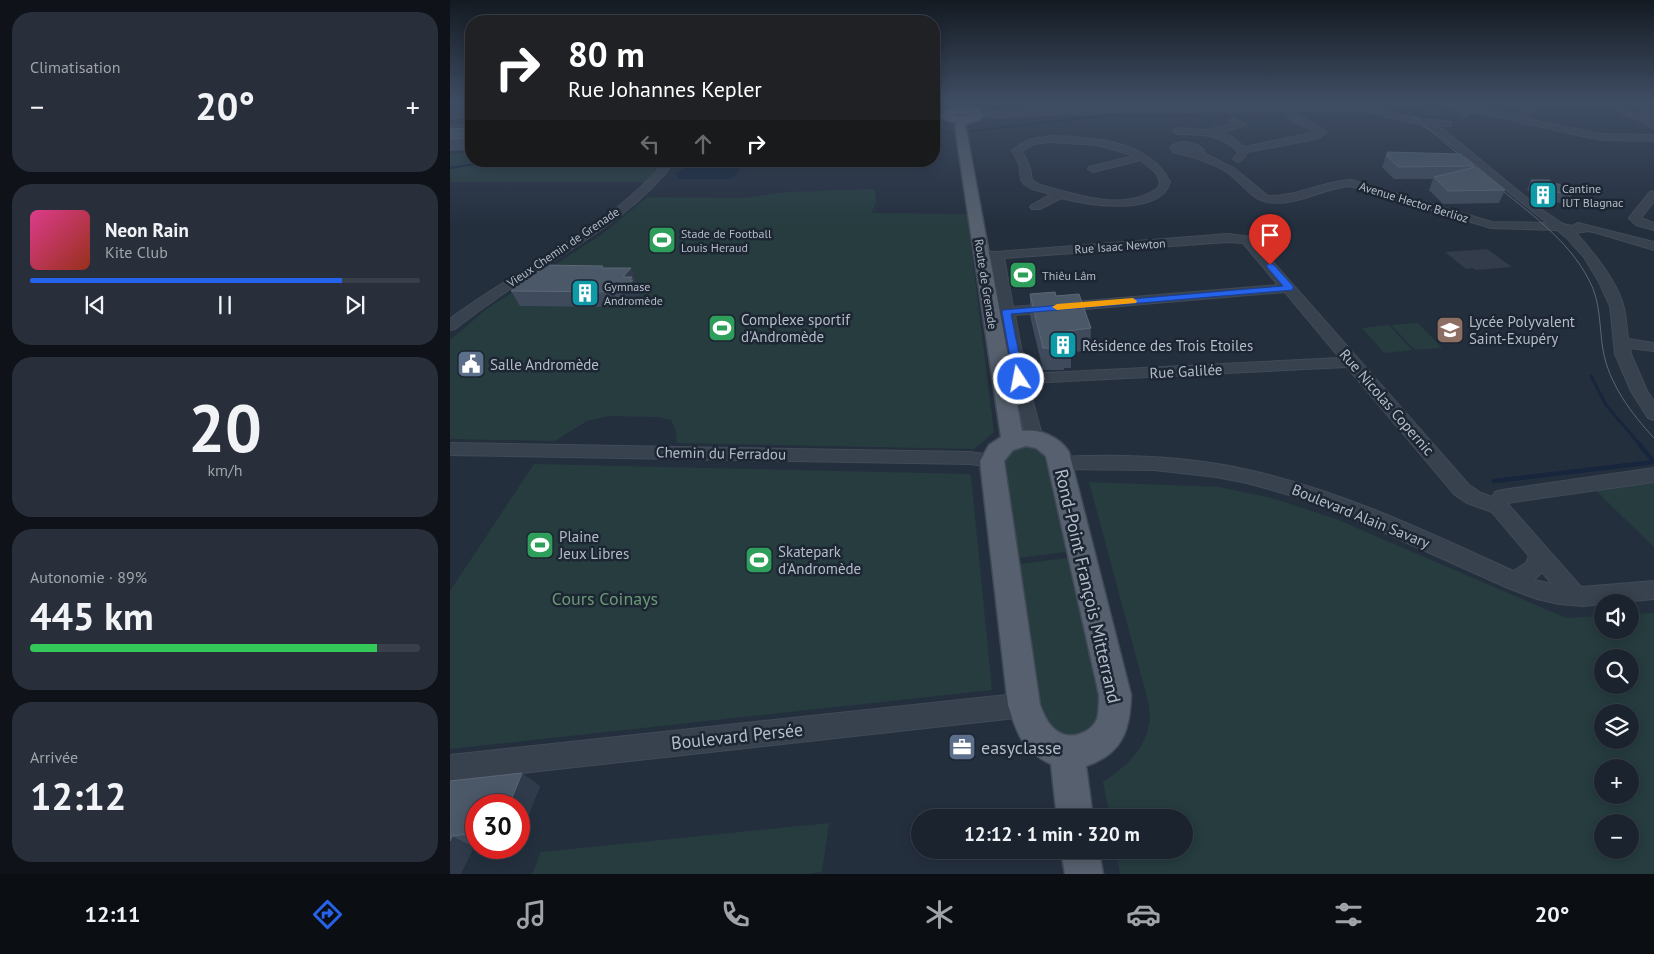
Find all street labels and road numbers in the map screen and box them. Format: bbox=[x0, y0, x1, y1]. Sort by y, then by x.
street label: Avenue Hector Berlioz bbox=[1358, 178, 1470, 226]
street label: Vieux Chemin de Grenade bbox=[503, 204, 622, 291]
street label: Rue Isaac Newton bbox=[1074, 235, 1166, 257]
street label: Route de Grenade bbox=[971, 238, 1001, 330]
street label: Rue Nicolas Copernic bbox=[1336, 345, 1439, 459]
street label: Rue Galilée bbox=[1149, 360, 1223, 382]
street label: Chemin du Ferradou bbox=[656, 442, 786, 464]
street label: Rond-Point François Mitterrand bbox=[1050, 467, 1126, 705]
street label: Boulevard Alain Savary bbox=[1289, 480, 1433, 552]
street label: Boulevard Persée bbox=[670, 718, 804, 754]

